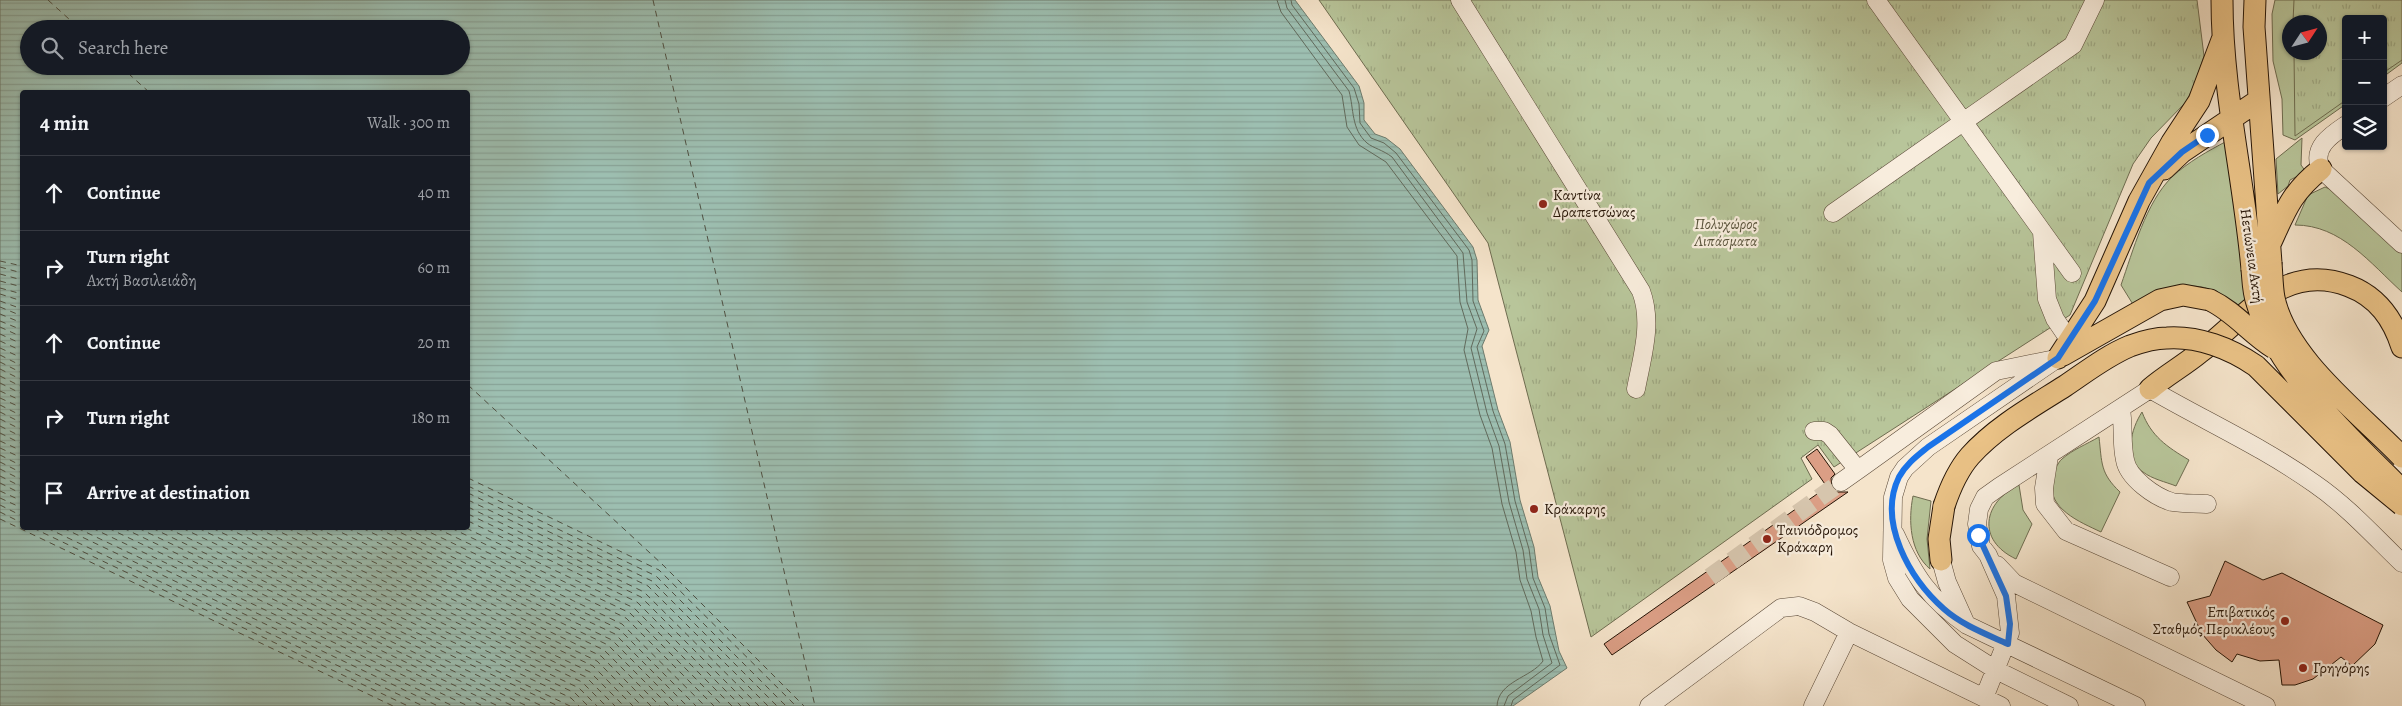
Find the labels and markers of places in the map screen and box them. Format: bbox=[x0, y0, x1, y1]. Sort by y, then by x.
place label: Καντίνα Δραπετσώνας bbox=[1553, 185, 1635, 222]
marker: Καντίνα Δραπετσώνας bbox=[1537, 198, 1549, 210]
place label: Κράκαρης bbox=[1544, 499, 1606, 519]
marker: Κράκαρης bbox=[1528, 503, 1540, 515]
place label: Ταινιόδρομος Κράκαρη bbox=[1777, 520, 1858, 557]
marker: Ταινιόδρομος Κράκαρη bbox=[1761, 533, 1773, 545]
place label: Επιβατικός Σταθμός Περικλέους bbox=[2153, 602, 2275, 639]
marker: Επιβατικός Σταθμός Περικλέους bbox=[2279, 615, 2291, 627]
place label: Γρηγόρης bbox=[2313, 658, 2369, 678]
marker: Γρηγόρης bbox=[2297, 662, 2309, 674]

